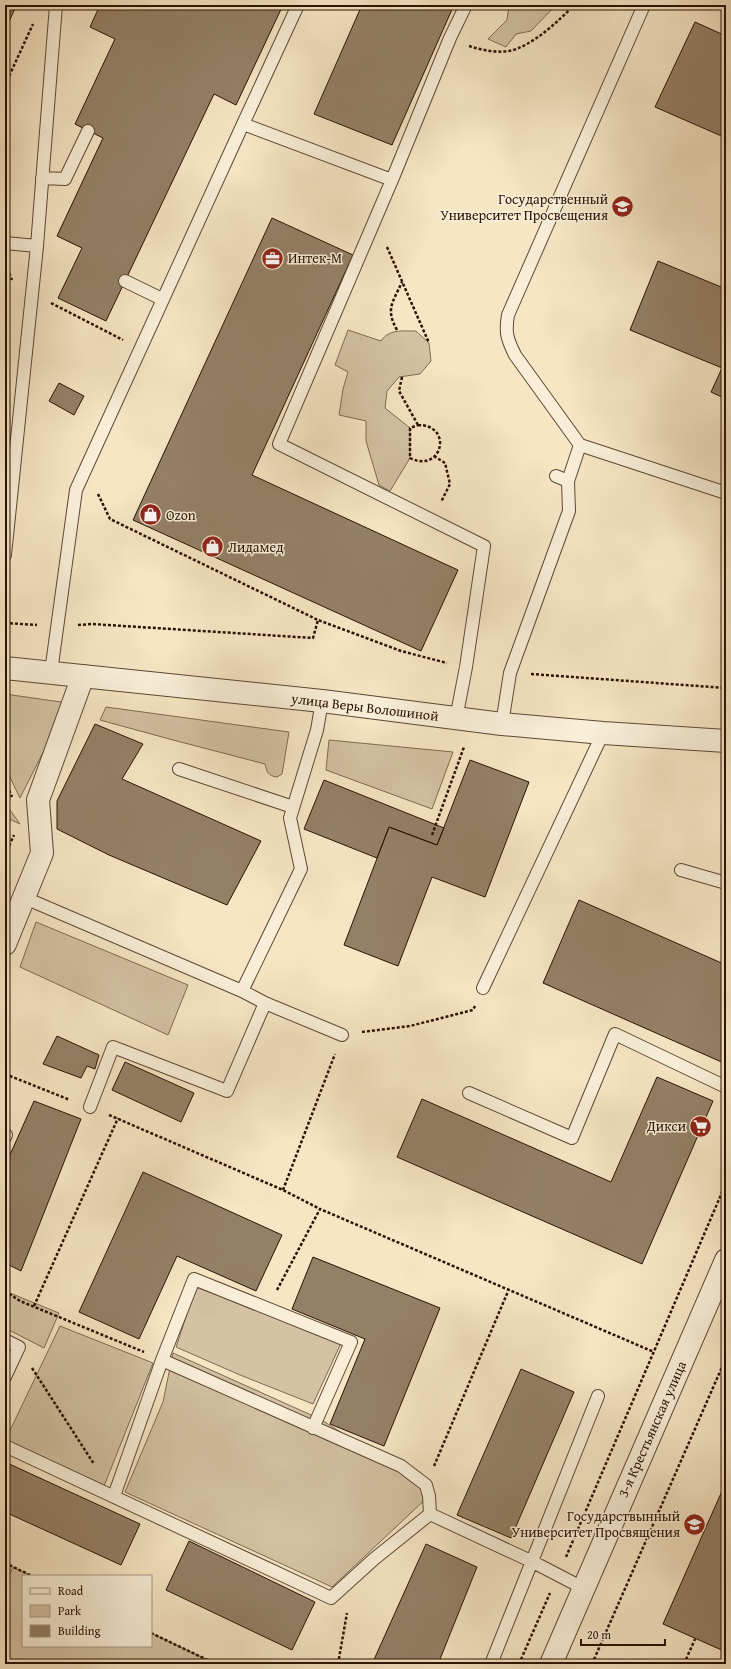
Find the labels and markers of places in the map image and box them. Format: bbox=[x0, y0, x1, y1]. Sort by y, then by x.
place label: Государственный Университет Просвещения bbox=[440, 189, 608, 225]
school or university icon: Государственный Университет Просвещения bbox=[610, 194, 636, 220]
office icon: Интек-М bbox=[260, 245, 286, 271]
place label: Интек-М bbox=[288, 248, 342, 268]
shop icon: Ozon bbox=[138, 502, 164, 528]
place label: Ozon bbox=[166, 505, 196, 525]
shop icon: Лидамед bbox=[200, 534, 226, 560]
place label: Лидамед bbox=[228, 537, 284, 557]
supermarket icon: Дикси bbox=[688, 1113, 714, 1139]
place label: Дикси bbox=[646, 1116, 686, 1136]
place label: Государствынный Университет Просвящения bbox=[512, 1506, 680, 1542]
school or university icon: Государствынный Университет Просвящения bbox=[682, 1511, 708, 1537]

